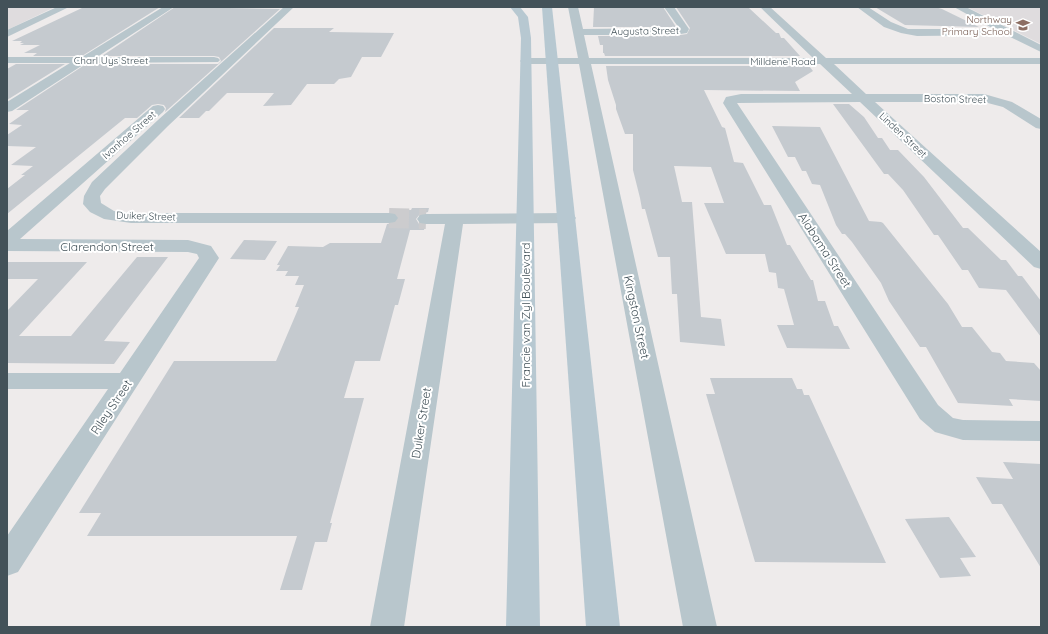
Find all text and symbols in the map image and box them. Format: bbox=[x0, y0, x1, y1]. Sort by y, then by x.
place label: Northway Primary School bbox=[942, 13, 1012, 38]
school or university icon: Northway Primary School bbox=[1015, 17, 1031, 33]
street label: Augusta Street bbox=[611, 24, 680, 38]
street label: Charl Uys Street bbox=[74, 54, 149, 67]
street label: Milldene Road bbox=[750, 55, 816, 68]
street label: Boston Street bbox=[924, 92, 987, 106]
street label: Ivanhoe Street bbox=[99, 108, 159, 162]
street label: Linden Street bbox=[876, 110, 930, 161]
street label: Duiker Street bbox=[116, 208, 177, 224]
street label: Alabama Street bbox=[795, 210, 855, 290]
street label: Clarendon Street bbox=[60, 239, 154, 254]
street label: Francie van Zyl Boulevard bbox=[518, 242, 533, 388]
street label: Kingston Street bbox=[621, 274, 653, 360]
street label: Riley Street bbox=[87, 377, 135, 437]
street label: Duiker Street bbox=[408, 386, 434, 460]

